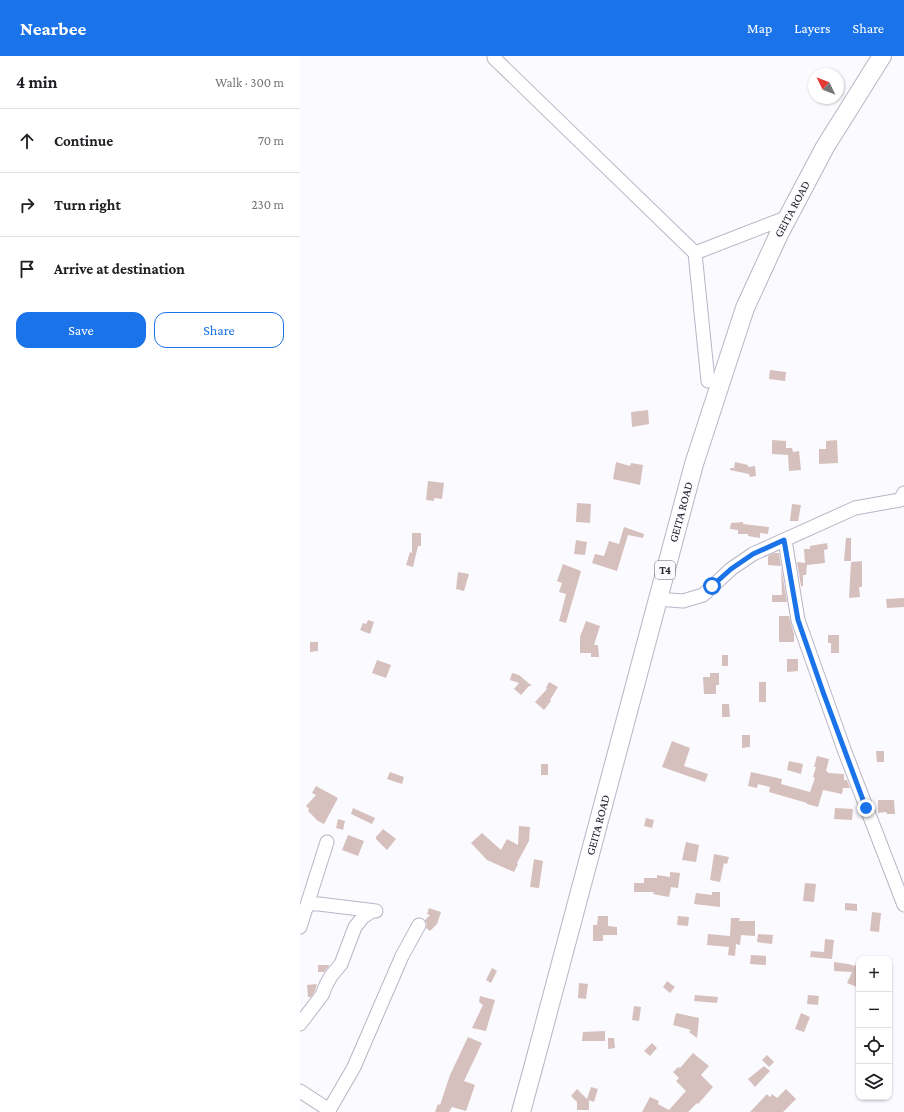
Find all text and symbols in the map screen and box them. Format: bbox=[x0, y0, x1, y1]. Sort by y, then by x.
text: Nearbee bbox=[20, 18, 86, 39]
text: Map bbox=[747, 20, 772, 36]
text: Layers bbox=[794, 20, 831, 36]
text: Share bbox=[853, 20, 884, 36]
north arrow bbox=[808, 68, 844, 104]
text: 4 min bbox=[16, 73, 58, 92]
text: Walk · 300 m bbox=[215, 75, 284, 90]
icon: ahead bbox=[16, 130, 38, 152]
text: Continue bbox=[54, 133, 113, 149]
text: 70 m bbox=[258, 133, 284, 148]
street label: GEITA ROAD bbox=[771, 178, 813, 240]
icon: right bbox=[16, 194, 38, 216]
text: Turn right bbox=[54, 197, 121, 213]
text: 230 m bbox=[251, 197, 284, 212]
icon: arrive bbox=[16, 258, 38, 280]
text: Arrive at destination bbox=[54, 261, 185, 277]
button: Save bbox=[16, 312, 146, 348]
button: Share bbox=[154, 312, 284, 348]
street label: GEITA ROAD bbox=[666, 480, 696, 544]
road number: T4 bbox=[655, 561, 675, 579]
route start bbox=[703, 577, 721, 595]
street label: GEITA ROAD bbox=[583, 793, 613, 857]
route end bbox=[857, 799, 875, 817]
map controls bbox=[856, 956, 892, 1100]
button: + bbox=[856, 956, 892, 992]
button: − bbox=[856, 992, 892, 1028]
button: locate bbox=[856, 1028, 892, 1064]
button: layers bbox=[856, 1064, 892, 1100]

